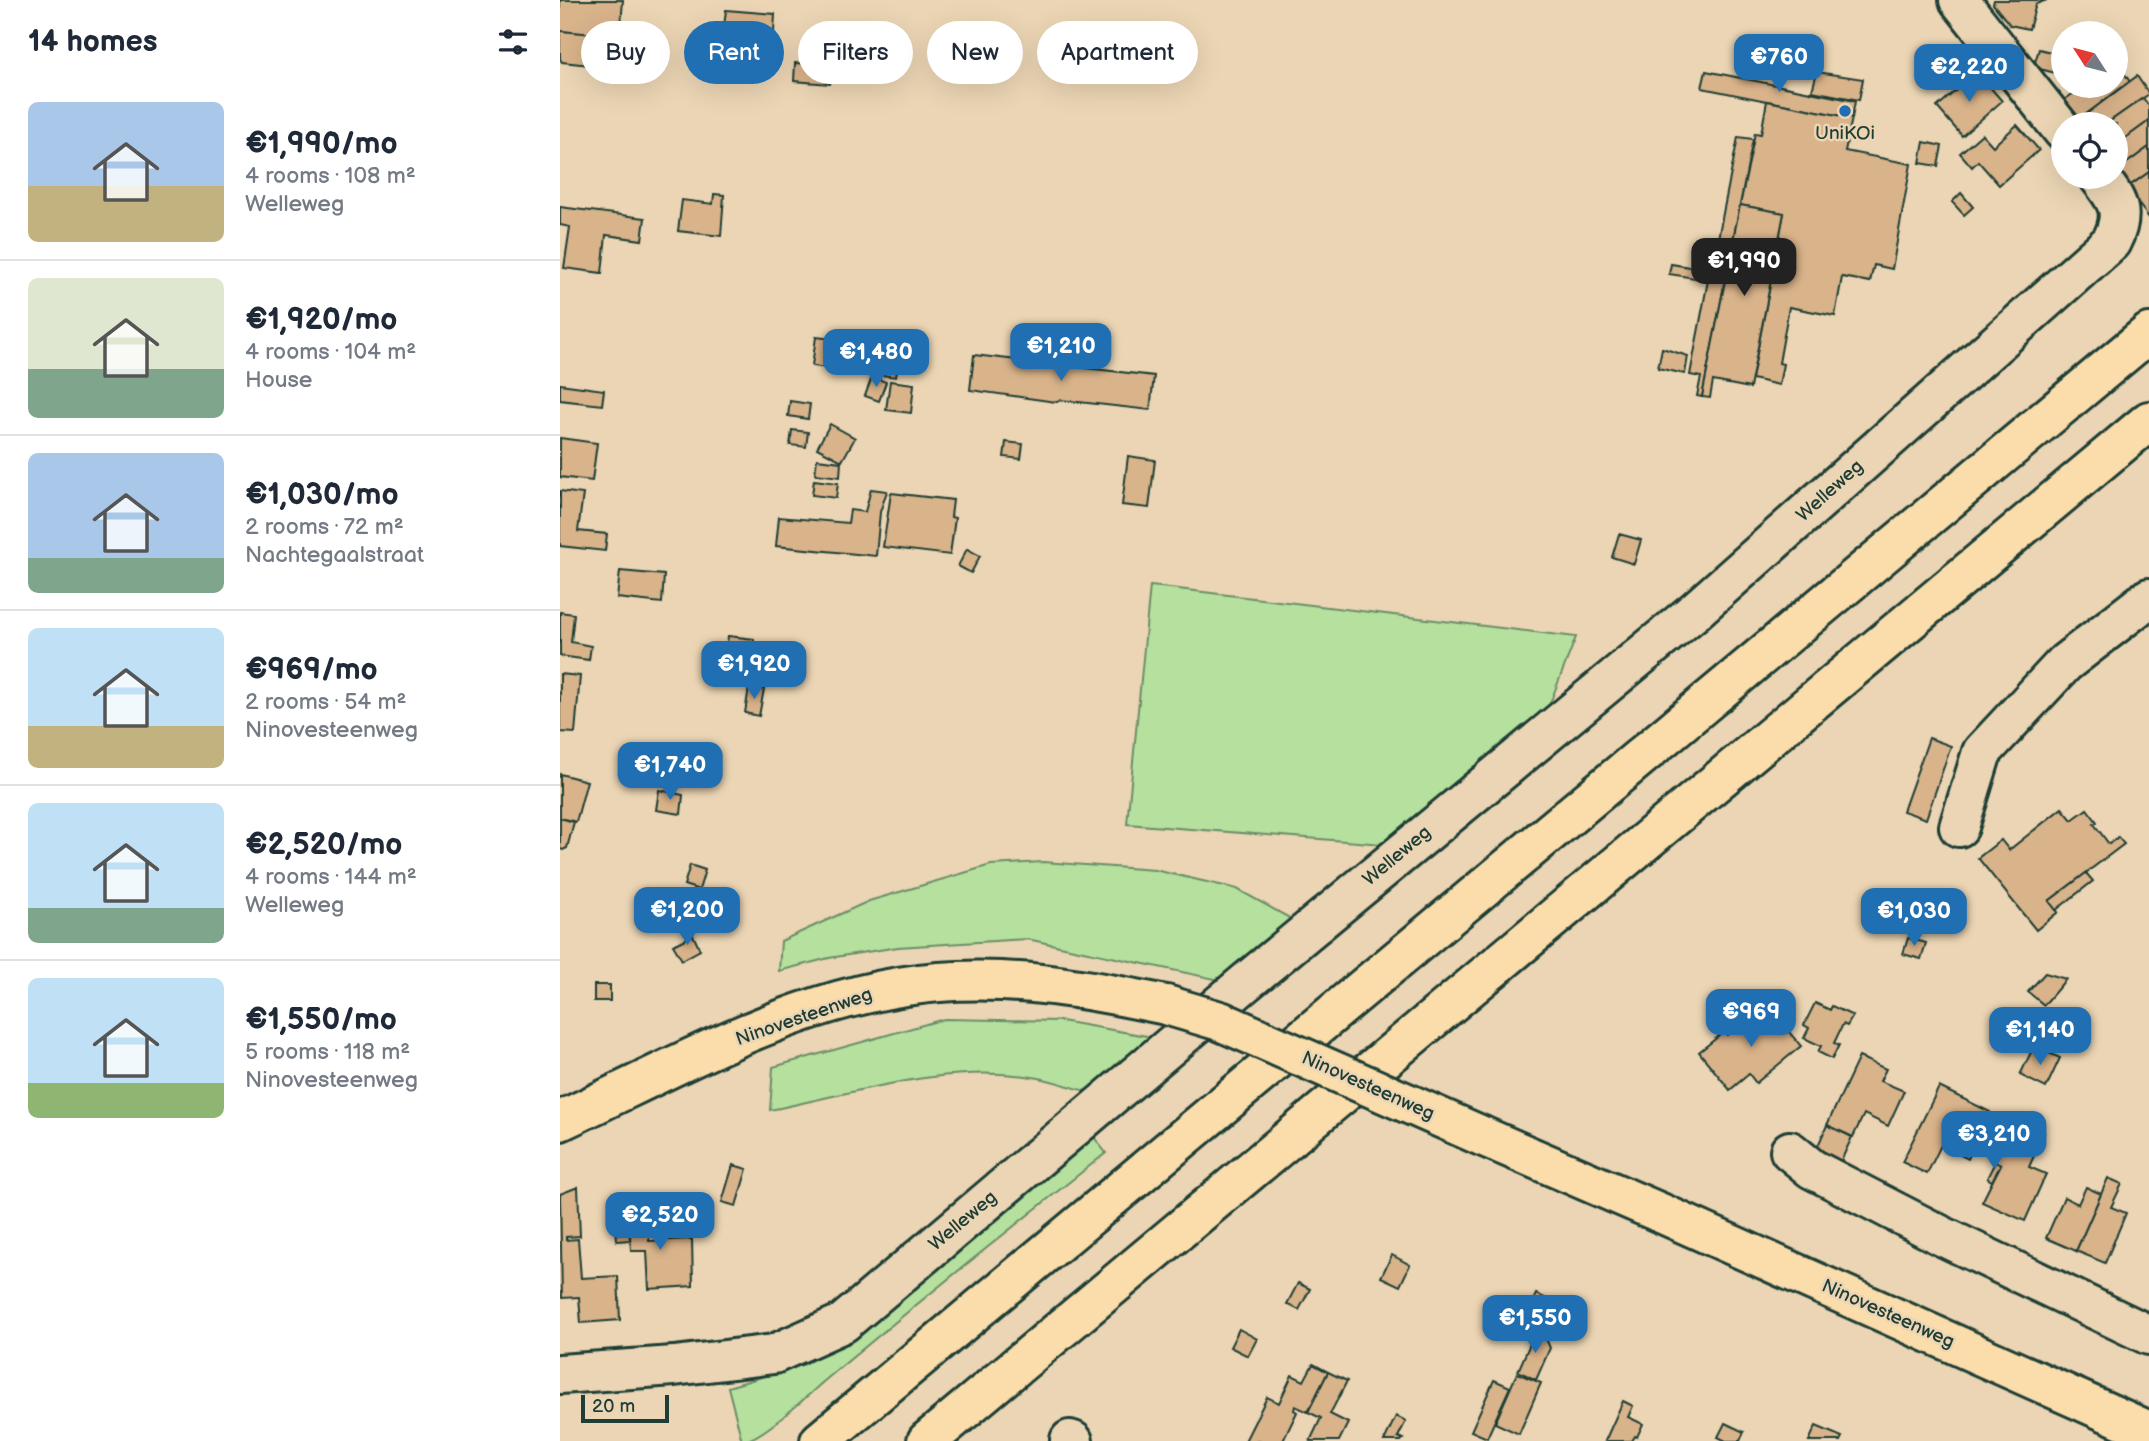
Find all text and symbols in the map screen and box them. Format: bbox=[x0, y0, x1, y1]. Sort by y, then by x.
chip: Buy bbox=[581, 21, 670, 84]
chip: Rent bbox=[684, 21, 784, 84]
chip: Filters bbox=[798, 21, 913, 84]
chip: New bbox=[927, 21, 1023, 84]
chip: Apartment bbox=[1037, 21, 1198, 84]
north arrow bbox=[2051, 21, 2128, 98]
map controls bbox=[2051, 21, 2128, 189]
icon: filters bbox=[494, 23, 532, 61]
text: 14 homes bbox=[28, 24, 157, 60]
pin: €760 bbox=[1738, 34, 1820, 94]
text: €760 bbox=[1750, 43, 1808, 71]
pin: €2,220 bbox=[1912, 44, 2026, 104]
text: €2,220 bbox=[1930, 53, 2008, 81]
marker: UniKOi bbox=[1837, 103, 1853, 119]
button: locate bbox=[2051, 112, 2128, 189]
place label: UniKOi bbox=[1815, 122, 1875, 145]
text: €1,990/mo bbox=[245, 126, 398, 162]
icon: home bbox=[84, 130, 168, 214]
text: 4 rooms · 108 m² bbox=[245, 162, 416, 190]
text: Welleweg bbox=[245, 190, 344, 218]
pin: €1,990 bbox=[1687, 238, 1801, 298]
text: €1,990 bbox=[1707, 247, 1781, 275]
text: €1,920/mo bbox=[245, 302, 397, 338]
icon: home bbox=[84, 306, 168, 390]
pin: €1,210 bbox=[1004, 324, 1118, 383]
pin: €1,480 bbox=[819, 330, 933, 389]
text: €1,210 bbox=[1026, 332, 1096, 360]
text: 4 rooms · 104 m² bbox=[245, 338, 416, 366]
text: €1,480 bbox=[839, 338, 913, 366]
text: House bbox=[245, 366, 312, 394]
street label: Welleweg bbox=[1792, 455, 1868, 527]
text: €1,030/mo bbox=[245, 477, 399, 513]
icon: home bbox=[84, 481, 168, 565]
text: 2 rooms · 72 m² bbox=[245, 513, 404, 541]
text: Nachtegaalstraat bbox=[245, 541, 424, 569]
pin: €1,920 bbox=[697, 642, 811, 701]
text: €1,920 bbox=[717, 650, 791, 678]
text: €969/mo bbox=[245, 652, 378, 688]
icon: home bbox=[84, 656, 168, 740]
text: 2 rooms · 54 m² bbox=[245, 688, 407, 716]
text: Ninovesteenweg bbox=[245, 716, 418, 744]
pin: €1,740 bbox=[613, 742, 727, 802]
text: €1,740 bbox=[634, 751, 706, 779]
street label: Welleweg bbox=[1358, 821, 1436, 891]
text: €2,520/mo bbox=[245, 827, 402, 863]
icon: home bbox=[84, 831, 168, 915]
text: 4 rooms · 144 m² bbox=[245, 863, 417, 891]
pin: €1,200 bbox=[630, 888, 744, 947]
pin: €1,030 bbox=[1857, 888, 1971, 948]
text: Welleweg bbox=[245, 891, 344, 919]
text: €1,200 bbox=[650, 896, 724, 924]
text: €1,030 bbox=[1877, 897, 1951, 925]
street label: Ninovesteenweg bbox=[733, 983, 875, 1051]
pin: €969 bbox=[1710, 990, 1792, 1049]
text: €969 bbox=[1722, 998, 1780, 1026]
text: €1,550/mo bbox=[245, 1002, 397, 1038]
icon: home bbox=[84, 1006, 168, 1090]
pin: €1,140 bbox=[1983, 1007, 2097, 1067]
text: €1,140 bbox=[2005, 1016, 2075, 1044]
text: 5 rooms · 118 m² bbox=[245, 1038, 410, 1066]
street label: Ninovesteenweg bbox=[1298, 1046, 1438, 1126]
text: Ninovesteenweg bbox=[245, 1066, 418, 1094]
pin: €3,210 bbox=[1937, 1112, 2051, 1171]
text: €3,210 bbox=[1957, 1120, 2031, 1148]
street label: Welleweg bbox=[924, 1186, 1002, 1256]
pin: €2,520 bbox=[603, 1192, 717, 1252]
text: €2,520 bbox=[621, 1201, 699, 1229]
street label: Ninovesteenweg bbox=[1818, 1274, 1958, 1354]
pin: €1,550 bbox=[1478, 1296, 1592, 1355]
text: €1,550 bbox=[1498, 1304, 1572, 1332]
scale bar bbox=[581, 1392, 668, 1424]
text: 20 m bbox=[592, 1395, 635, 1418]

